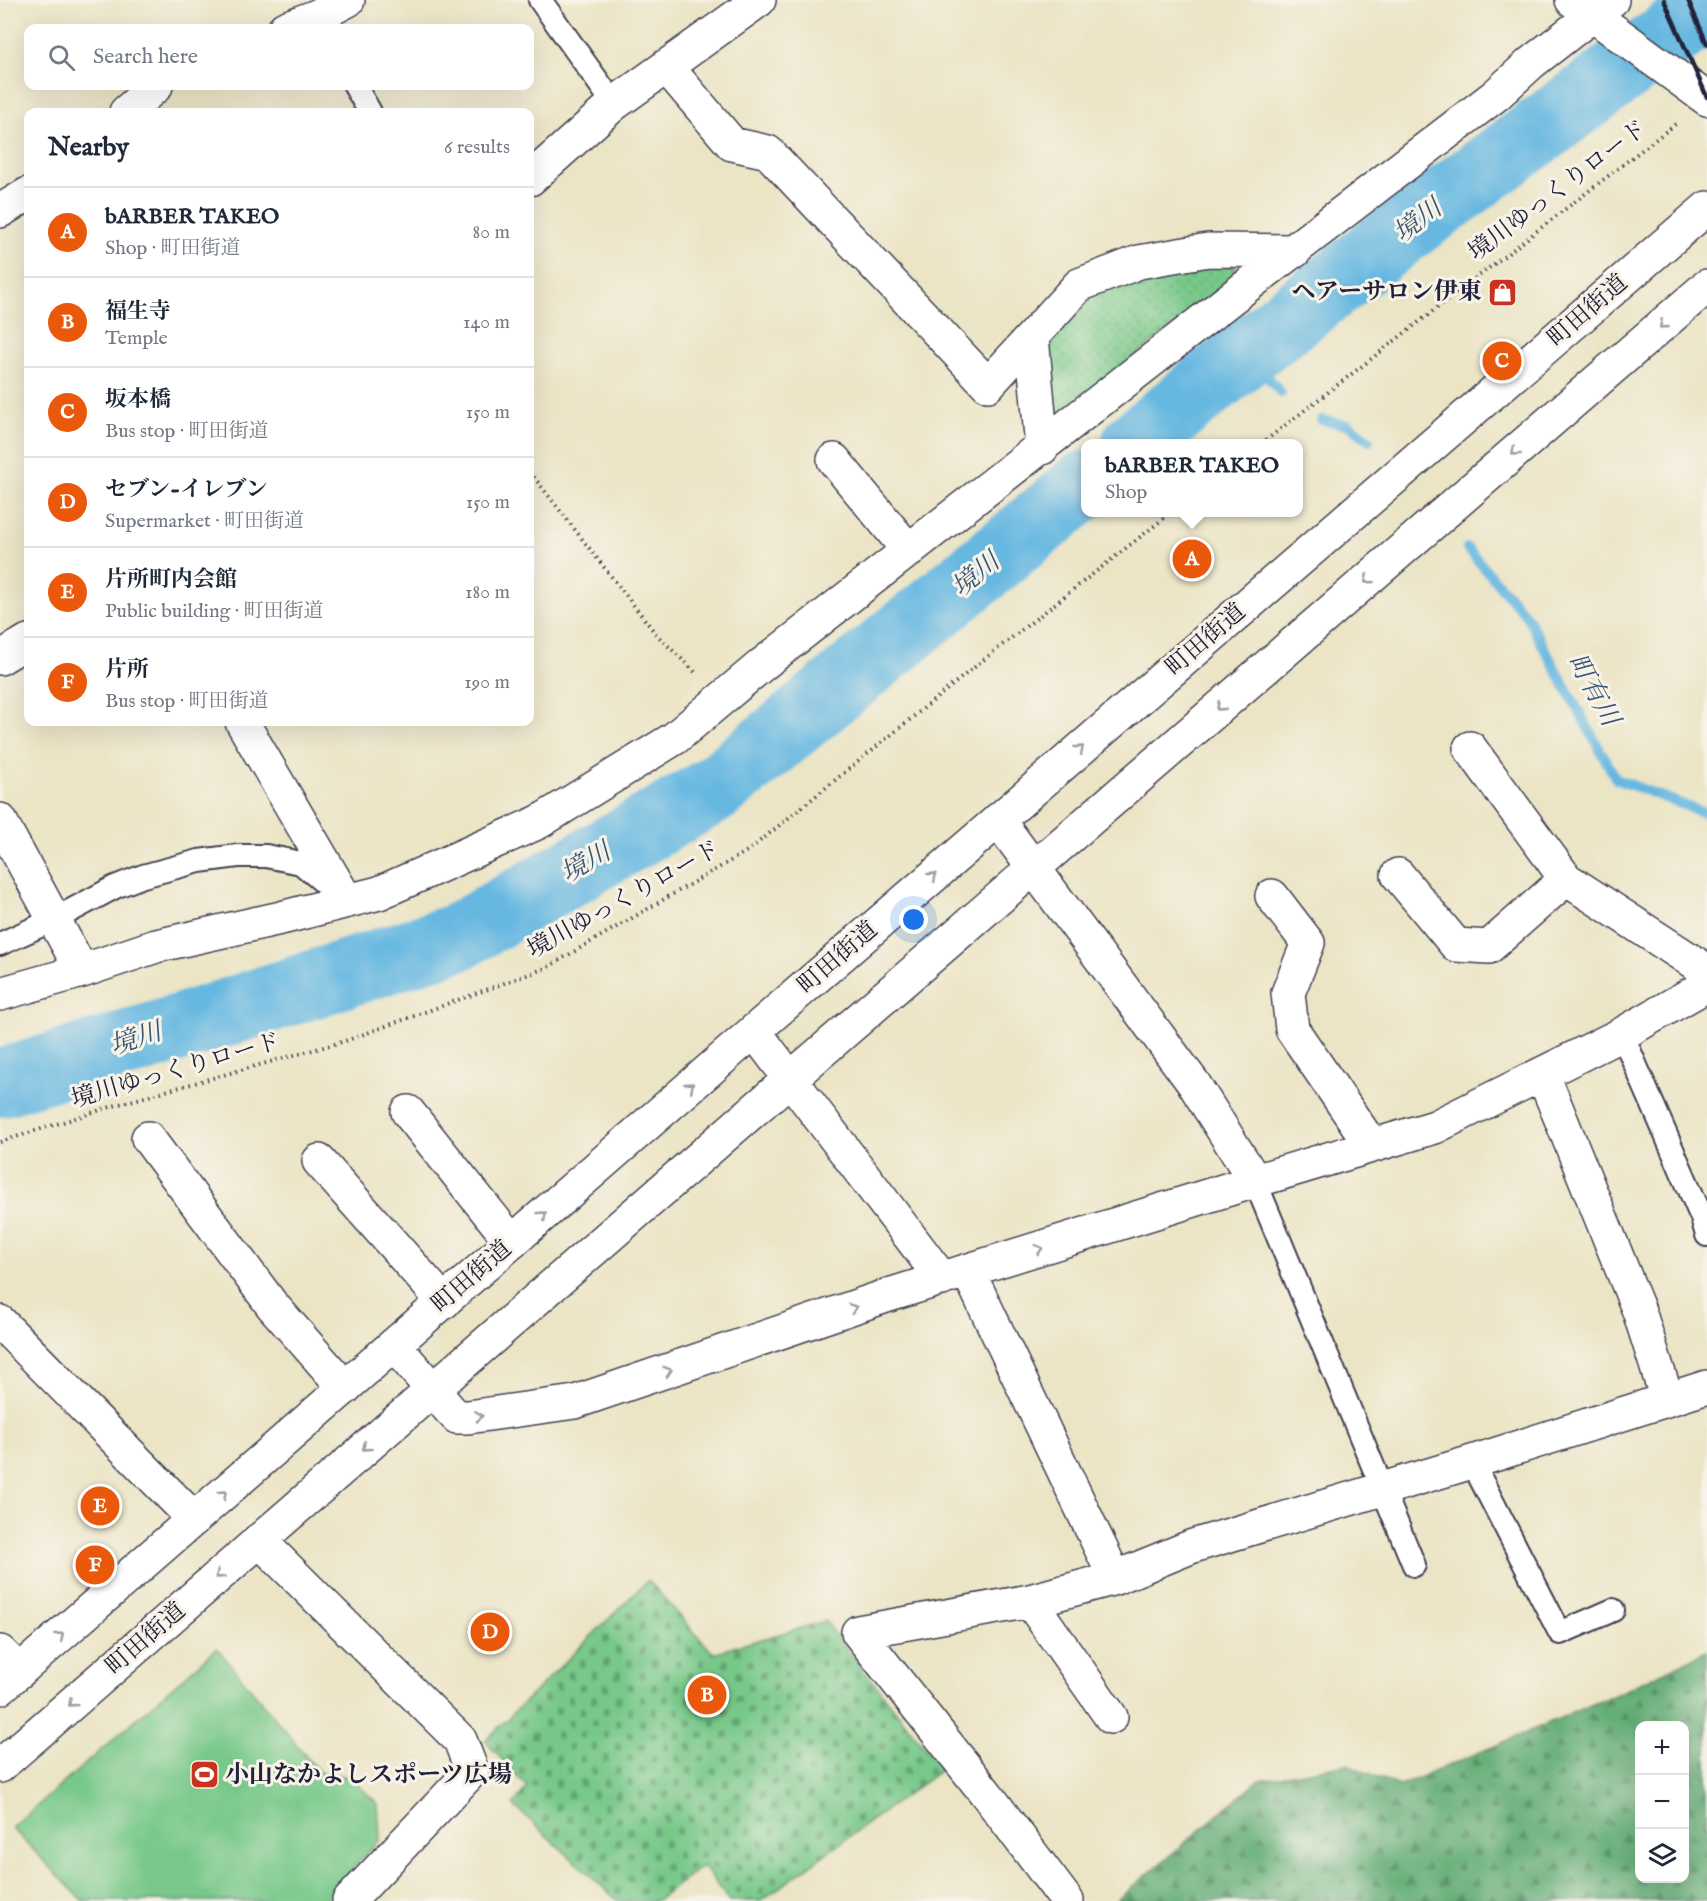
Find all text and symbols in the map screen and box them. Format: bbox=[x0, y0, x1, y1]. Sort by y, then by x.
search box bbox=[24, 24, 534, 90]
icon: search bbox=[45, 41, 78, 74]
text: Search here bbox=[93, 43, 198, 71]
street label: 境川ゆっくりロード bbox=[1463, 114, 1653, 268]
text: Nearby bbox=[48, 131, 129, 164]
text: 6 results bbox=[444, 135, 510, 160]
water label: 境川 bbox=[1387, 190, 1451, 250]
text: bARBER TAKEO bbox=[105, 203, 279, 231]
text: A bbox=[61, 220, 74, 245]
text: 80 m bbox=[473, 220, 510, 245]
text: Shop · 町田街道 bbox=[105, 236, 241, 261]
street label: 町田街道 bbox=[1542, 268, 1634, 354]
shop icon: ヘアーサロン伊東 bbox=[1487, 276, 1519, 308]
place label: ヘアーサロン伊東 bbox=[1291, 277, 1482, 308]
text: 福生寺 bbox=[105, 298, 171, 326]
text: B bbox=[61, 310, 74, 335]
text: 140 m bbox=[463, 310, 510, 335]
one-way arrow bbox=[1659, 317, 1670, 328]
text: Temple bbox=[105, 326, 168, 351]
pin: C bbox=[1482, 338, 1522, 384]
text: 坂本橋 bbox=[105, 386, 171, 414]
text: C bbox=[60, 400, 75, 425]
text: 150 m bbox=[466, 400, 510, 425]
text: Bus stop · 町田街道 bbox=[105, 419, 269, 444]
popup bbox=[1081, 439, 1303, 517]
one-way arrow bbox=[1511, 445, 1522, 456]
text: bARBER TAKEO bbox=[1105, 452, 1279, 480]
text: セブン-イレブン bbox=[105, 476, 267, 504]
text: Shop bbox=[1105, 480, 1147, 505]
text: D bbox=[59, 490, 76, 515]
text: 150 m bbox=[466, 490, 510, 515]
text: Supermarket · 町田街道 bbox=[105, 509, 304, 534]
pin: A bbox=[1172, 536, 1212, 582]
water label: 境川 bbox=[945, 544, 1009, 604]
text: 片所町内会館 bbox=[105, 566, 237, 594]
one-way arrow bbox=[1364, 572, 1375, 583]
text: E bbox=[61, 580, 74, 605]
text: 180 m bbox=[465, 580, 510, 605]
street label: 町田街道 bbox=[1160, 597, 1252, 683]
text: Public building · 町田街道 bbox=[105, 599, 324, 624]
water label: 町有川 bbox=[1560, 648, 1628, 735]
text: 片所 bbox=[105, 656, 149, 684]
text: F bbox=[61, 670, 74, 695]
text: 190 m bbox=[464, 670, 510, 695]
text: Bus stop · 町田街道 bbox=[105, 689, 269, 714]
one-way arrow bbox=[1216, 700, 1227, 711]
one-way arrow bbox=[1073, 745, 1084, 756]
street label: 境川ゆっくりロード bbox=[522, 834, 726, 966]
water label: 境川 bbox=[555, 834, 619, 890]
one-way arrow bbox=[926, 873, 937, 884]
your location bbox=[899, 905, 928, 934]
street label: 町田街道 bbox=[792, 915, 884, 1001]
water label: 境川 bbox=[106, 1014, 169, 1063]
street label: 境川ゆっくりロード bbox=[68, 1026, 284, 1116]
one-way arrow bbox=[683, 1083, 694, 1094]
one-way arrow bbox=[536, 1211, 547, 1222]
street label: 町田街道 bbox=[426, 1234, 518, 1320]
one-way arrow bbox=[1033, 1244, 1044, 1256]
one-way arrow bbox=[847, 1302, 858, 1315]
one-way arrow bbox=[662, 1366, 673, 1379]
one-way arrow bbox=[475, 1410, 484, 1422]
one-way arrow bbox=[362, 1440, 373, 1451]
pin: E bbox=[80, 1484, 120, 1528]
one-way arrow bbox=[216, 1490, 227, 1501]
pin: F bbox=[76, 1542, 115, 1588]
one-way arrow bbox=[215, 1568, 226, 1579]
street label: 町田街道 bbox=[100, 1596, 192, 1682]
pin: D bbox=[470, 1610, 510, 1654]
one-way arrow bbox=[53, 1632, 64, 1643]
pin: B bbox=[688, 1672, 726, 1718]
one-way arrow bbox=[68, 1696, 79, 1707]
map controls bbox=[1635, 1721, 1689, 1883]
button: + bbox=[1635, 1721, 1689, 1775]
sports icon: 小山なかよしスポーツ広場 bbox=[188, 1759, 220, 1791]
place label: 小山なかよしスポーツ広場 bbox=[225, 1760, 512, 1791]
button: − bbox=[1635, 1775, 1689, 1829]
button: layers bbox=[1635, 1829, 1689, 1883]

